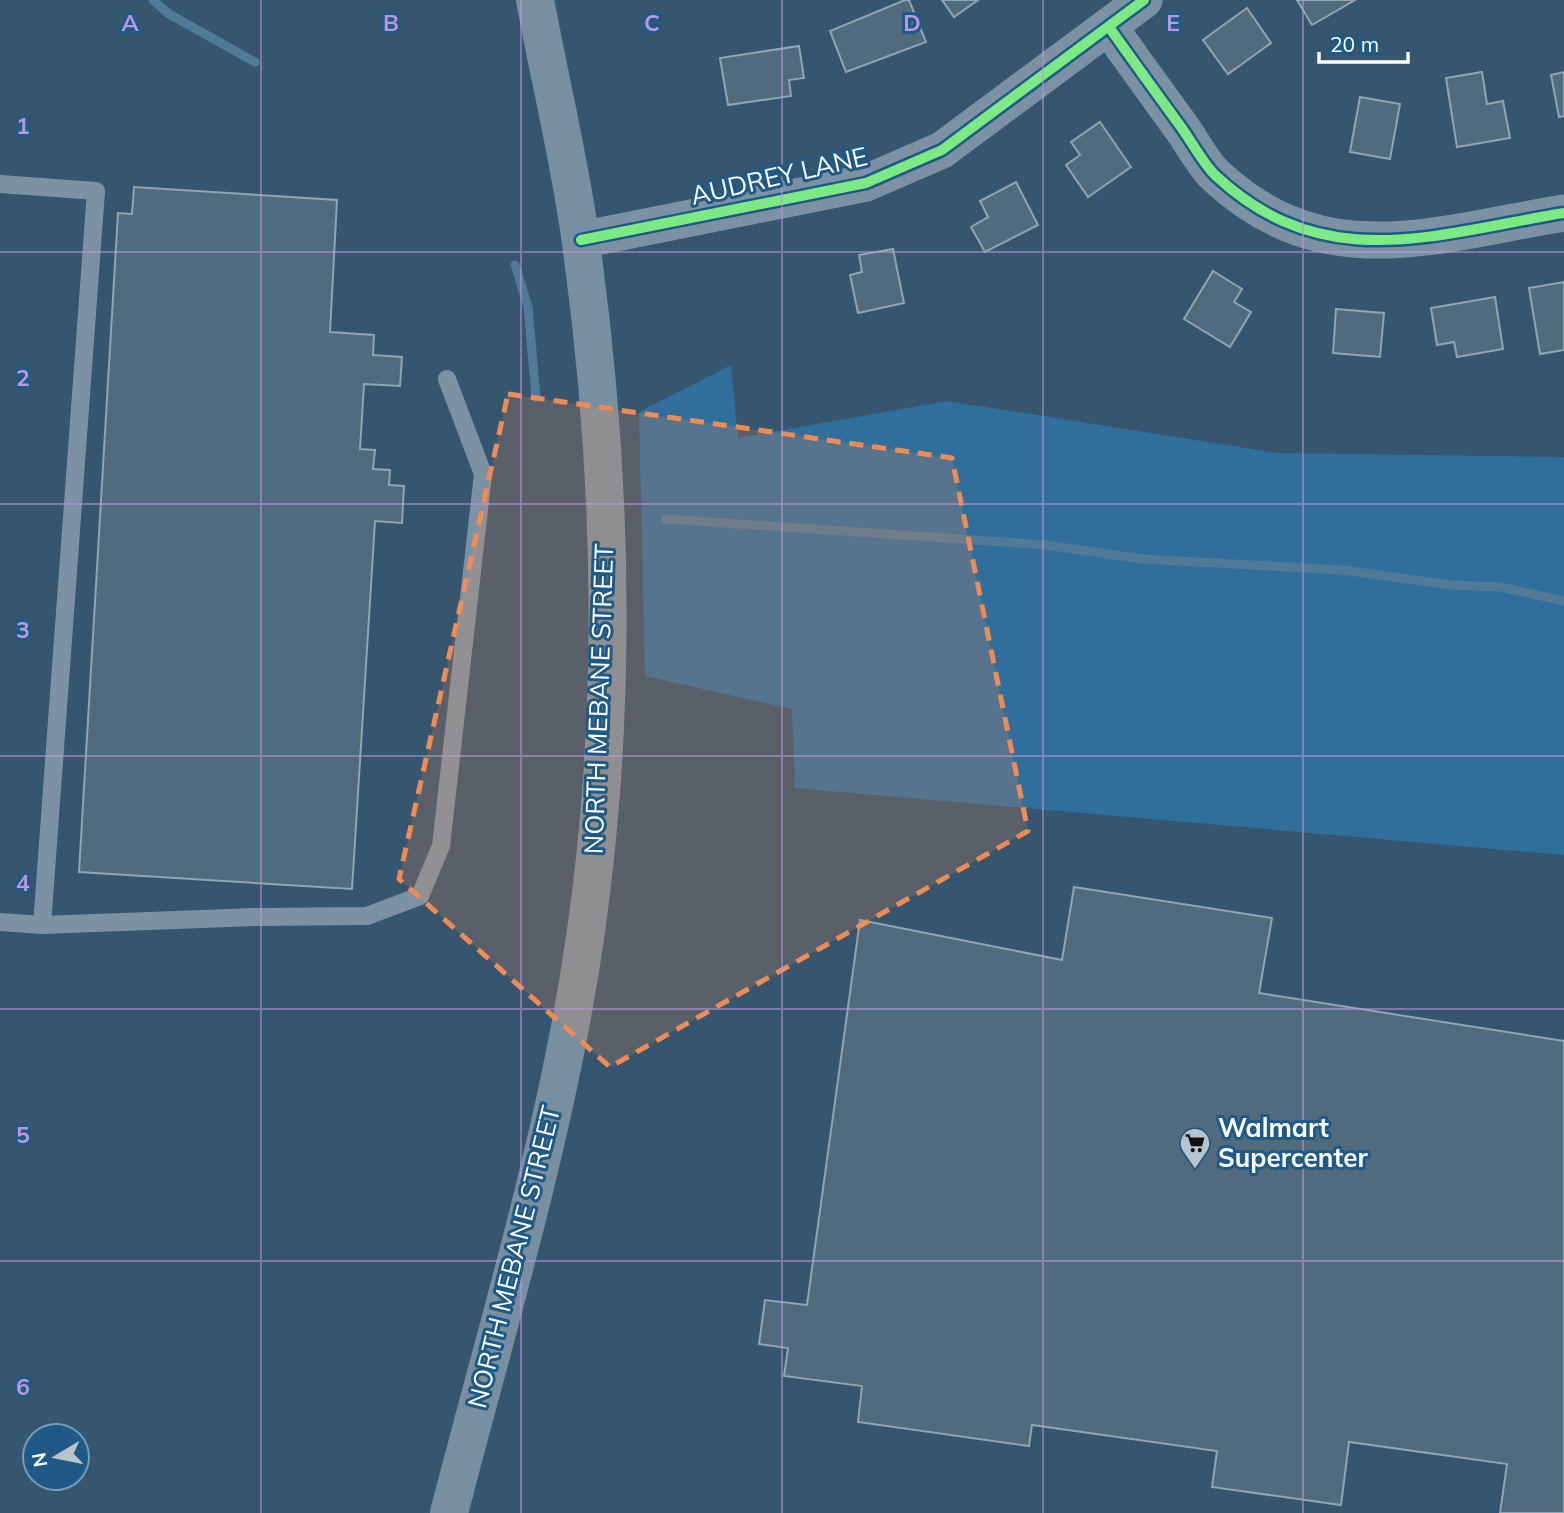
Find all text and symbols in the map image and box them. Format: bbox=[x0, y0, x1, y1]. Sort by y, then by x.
text: A bbox=[121, 8, 139, 37]
text: B bbox=[383, 8, 399, 37]
text: C bbox=[644, 8, 660, 37]
text: D bbox=[903, 8, 921, 37]
text: E bbox=[1166, 8, 1180, 37]
scale bar bbox=[1319, 21, 1408, 65]
text: 20 m bbox=[1330, 31, 1379, 57]
text: 1 bbox=[16, 111, 30, 140]
street label: AUDREY LANE bbox=[687, 139, 871, 212]
text: 2 bbox=[16, 363, 30, 392]
street label: NORTH MEBANE STREET bbox=[577, 543, 620, 855]
text: 3 bbox=[16, 615, 30, 644]
text: 4 bbox=[16, 868, 30, 897]
street label: NORTH MEBANE STREET bbox=[460, 1102, 567, 1412]
place label: Walmart Supercenter bbox=[1218, 1111, 1368, 1174]
text: 5 bbox=[16, 1120, 30, 1149]
supermarket icon: Walmart Supercenter bbox=[1178, 1126, 1212, 1170]
text: 6 bbox=[16, 1372, 30, 1401]
north arrow bbox=[21, 1422, 91, 1492]
text: N bbox=[26, 1451, 52, 1469]

